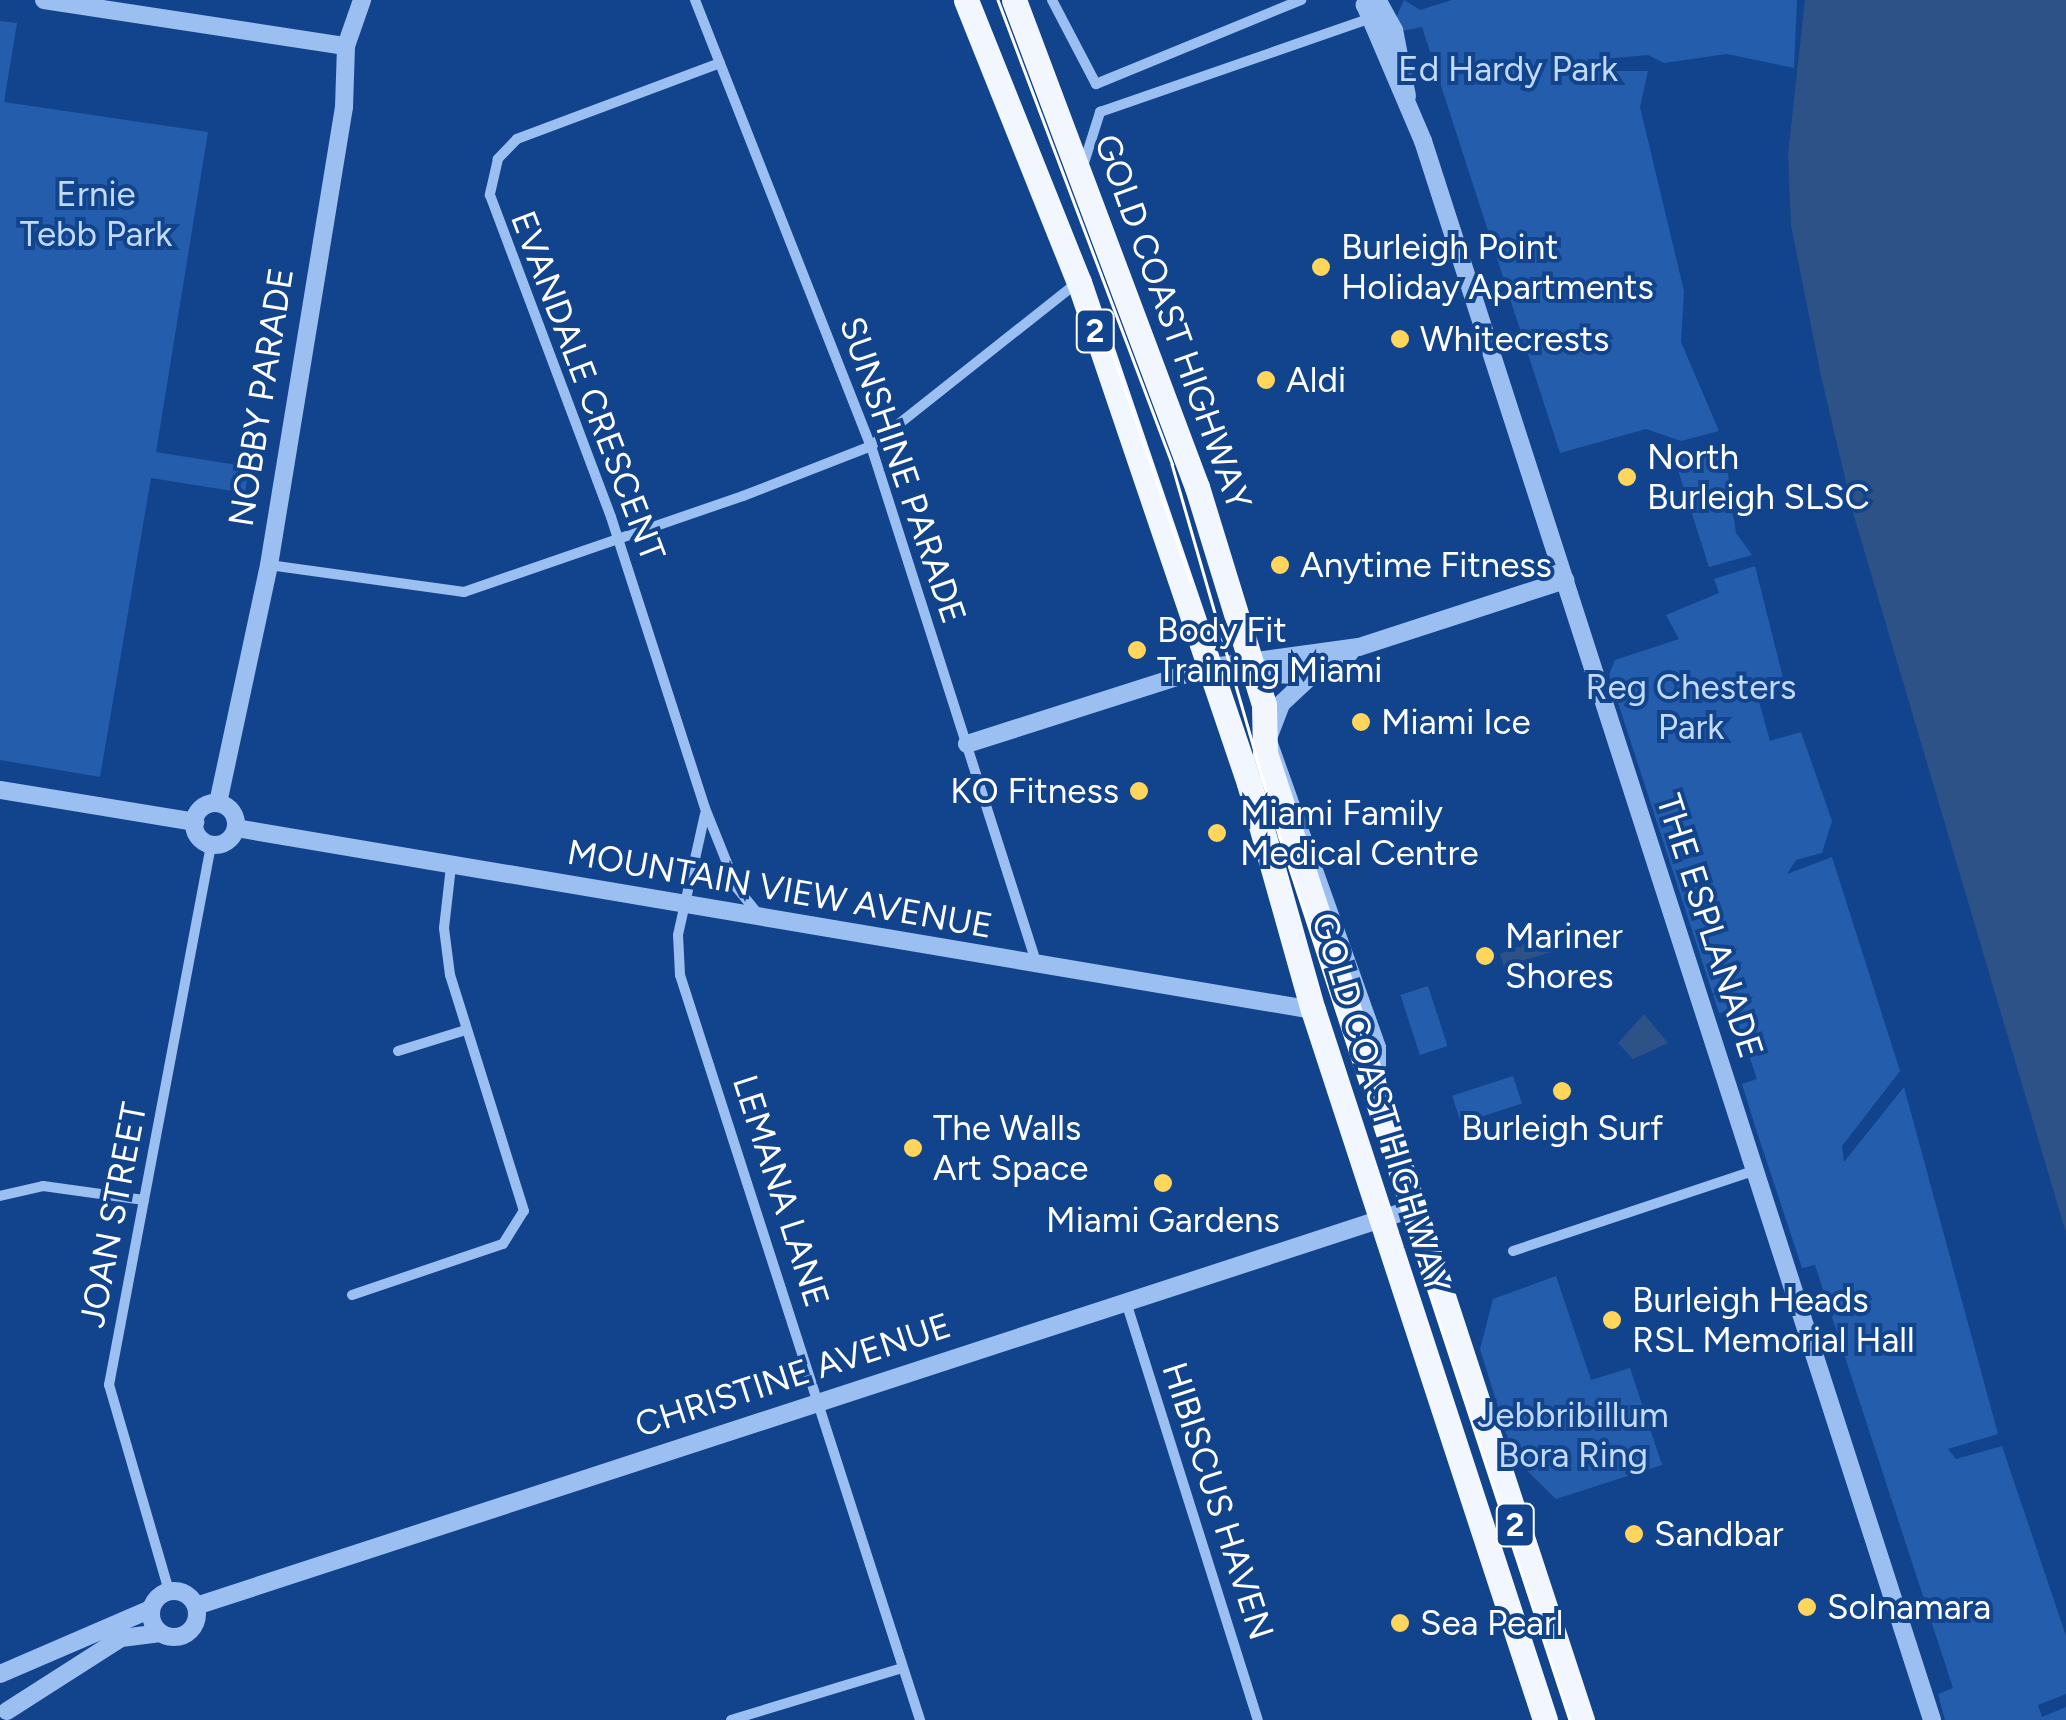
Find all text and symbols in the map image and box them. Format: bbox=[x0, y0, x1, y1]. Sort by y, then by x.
park label: Ed Hardy Park bbox=[1398, 48, 1618, 90]
street label: GOLD COAST HIGHWAY bbox=[1086, 129, 1260, 515]
park label: Ernie Tebb Park bbox=[20, 173, 172, 255]
street label: EVANDALE CRESCENT bbox=[502, 205, 674, 567]
place label: Burleigh Point Holiday Apartments bbox=[1341, 226, 1654, 308]
marker: Burleigh Point Holiday Apartments bbox=[1310, 256, 1332, 278]
street label: NOBBY PARADE bbox=[220, 265, 302, 529]
road number: 2 bbox=[1075, 304, 1115, 358]
street label: SUNSHINE PARADE bbox=[831, 311, 975, 629]
place label: Whitecrests bbox=[1420, 318, 1609, 360]
marker: Whitecrests bbox=[1389, 328, 1411, 350]
place label: Aldi bbox=[1286, 359, 1346, 401]
marker: Aldi bbox=[1255, 369, 1277, 391]
place label: North Burleigh SLSC bbox=[1647, 436, 1870, 518]
marker: North Burleigh SLSC bbox=[1616, 466, 1638, 488]
place label: Anytime Fitness bbox=[1300, 544, 1552, 586]
marker: Anytime Fitness bbox=[1269, 554, 1291, 576]
place label: Body Fit Training Miami bbox=[1157, 609, 1382, 691]
marker: Body Fit Training Miami bbox=[1126, 639, 1148, 661]
park label: Reg Chesters Park bbox=[1586, 666, 1796, 748]
place label: Miami Ice bbox=[1381, 701, 1531, 743]
marker: Miami Ice bbox=[1350, 711, 1372, 733]
place label: KO Fitness bbox=[950, 770, 1119, 812]
marker: KO Fitness bbox=[1128, 780, 1150, 802]
street label: THE ESPLANADE bbox=[1648, 789, 1772, 1063]
place label: Miami Family Medical Centre bbox=[1240, 792, 1479, 874]
marker: Miami Family Medical Centre bbox=[1204, 820, 1230, 846]
street label: MOUNTAIN VIEW AVENUE bbox=[564, 831, 996, 947]
street label: GOLD COAST HIGHWAY bbox=[1303, 908, 1459, 1298]
place label: Mariner Shores bbox=[1505, 915, 1623, 997]
marker: Mariner Shores bbox=[1474, 945, 1496, 967]
street label: LEMANA LANE bbox=[724, 1070, 838, 1312]
marker: Burleigh Surf bbox=[1551, 1080, 1573, 1102]
street label: JOAN STREET bbox=[71, 1099, 155, 1331]
place label: The Walls Art Space bbox=[933, 1107, 1088, 1189]
place label: Burleigh Surf bbox=[1461, 1107, 1663, 1149]
marker: The Walls Art Space bbox=[902, 1137, 924, 1159]
marker: Miami Gardens bbox=[1152, 1172, 1174, 1194]
place label: Miami Gardens bbox=[1046, 1199, 1280, 1241]
place label: Burleigh Heads RSL Memorial Hall bbox=[1632, 1279, 1915, 1361]
street label: CHRISTINE AVENUE bbox=[630, 1304, 956, 1446]
marker: Burleigh Heads RSL Memorial Hall bbox=[1601, 1309, 1623, 1331]
street label: HIBISCUS HAVEN bbox=[1153, 1357, 1283, 1645]
park label: Jebbribillum Bora Ring bbox=[1477, 1394, 1669, 1476]
road number: 2 bbox=[1495, 1498, 1535, 1552]
place label: Sandbar bbox=[1654, 1513, 1784, 1555]
marker: Sandbar bbox=[1623, 1523, 1645, 1545]
place label: Solnamara bbox=[1827, 1586, 1991, 1628]
marker: Solnamara bbox=[1796, 1596, 1818, 1618]
place label: Sea Pearl bbox=[1420, 1602, 1563, 1644]
marker: Sea Pearl bbox=[1389, 1612, 1411, 1634]

